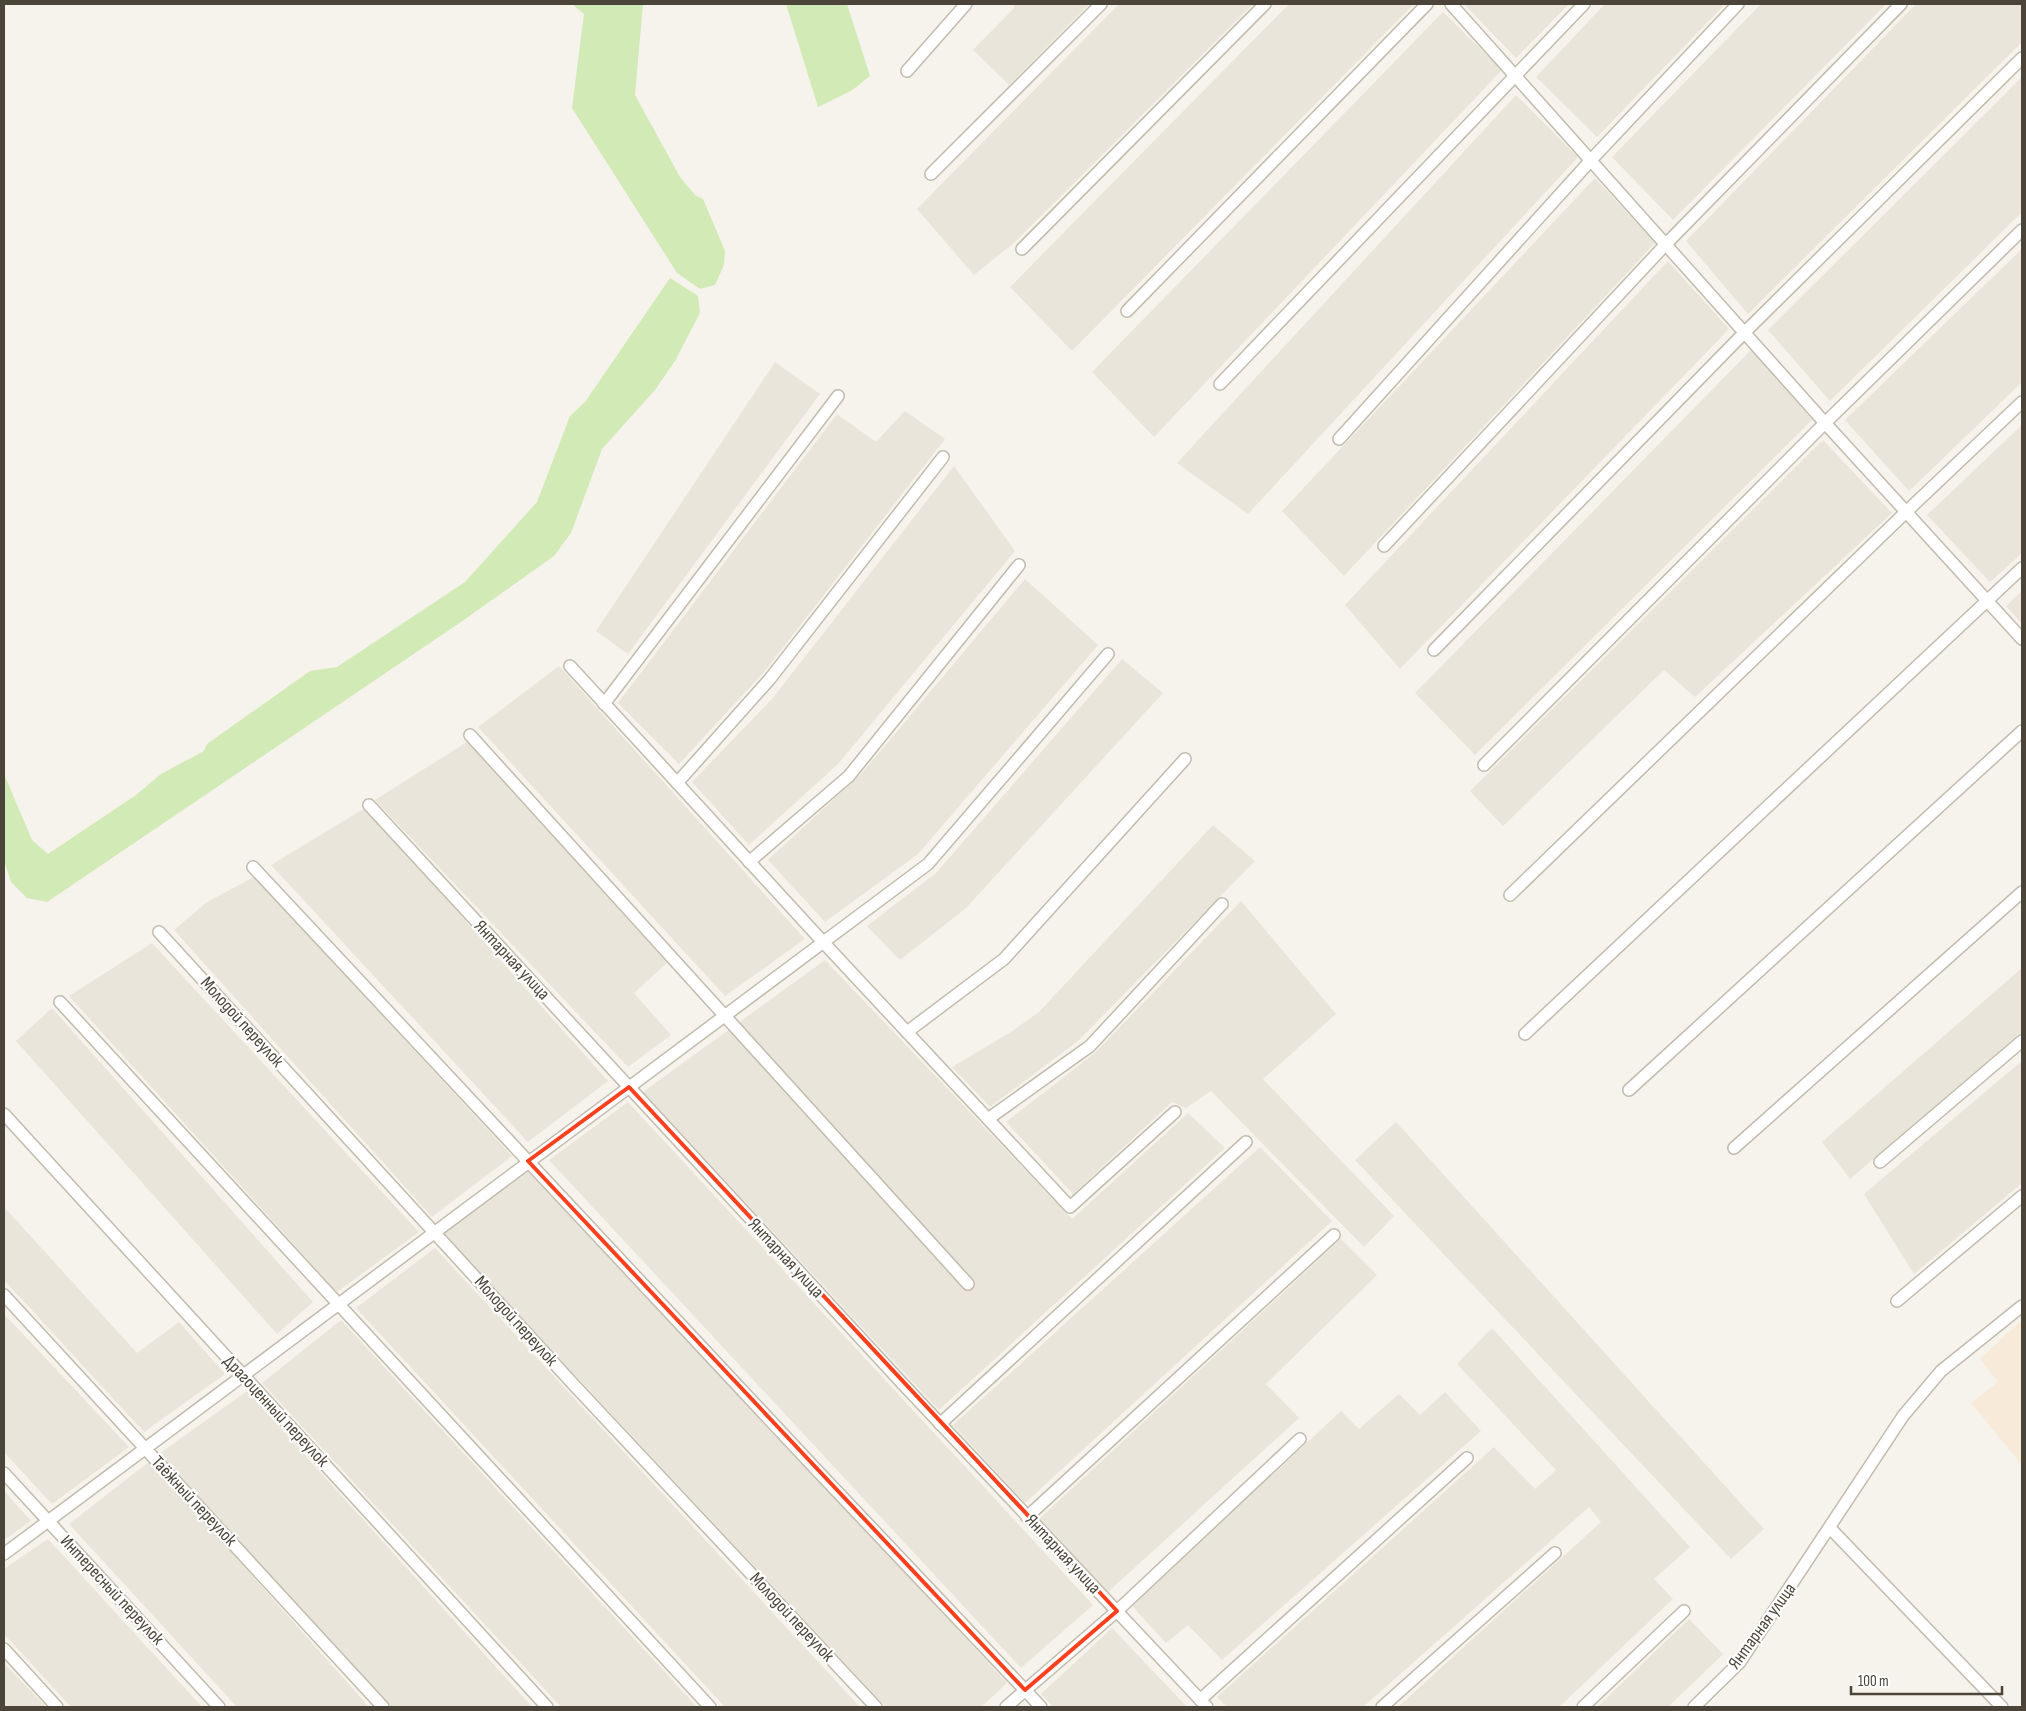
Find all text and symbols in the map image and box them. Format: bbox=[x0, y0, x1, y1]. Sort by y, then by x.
street label: Янтарная улица bbox=[470, 916, 554, 1004]
street label: Молодой переулок bbox=[196, 972, 288, 1072]
street label: Янтарная улица bbox=[744, 1214, 828, 1302]
street label: Молодой переулок bbox=[470, 1271, 562, 1371]
street label: Драгоценный переулок bbox=[219, 1351, 333, 1471]
street label: Таёжный переулок bbox=[147, 1452, 241, 1550]
street label: Янтарная улица bbox=[1021, 1510, 1105, 1598]
street label: Интересный переулок bbox=[56, 1531, 168, 1649]
street label: Молодой переулок bbox=[745, 1568, 839, 1666]
street label: Янтарная улица bbox=[1724, 1579, 1800, 1673]
scale bar bbox=[1851, 1664, 2002, 1696]
text: 100 m bbox=[1858, 1672, 1889, 1691]

